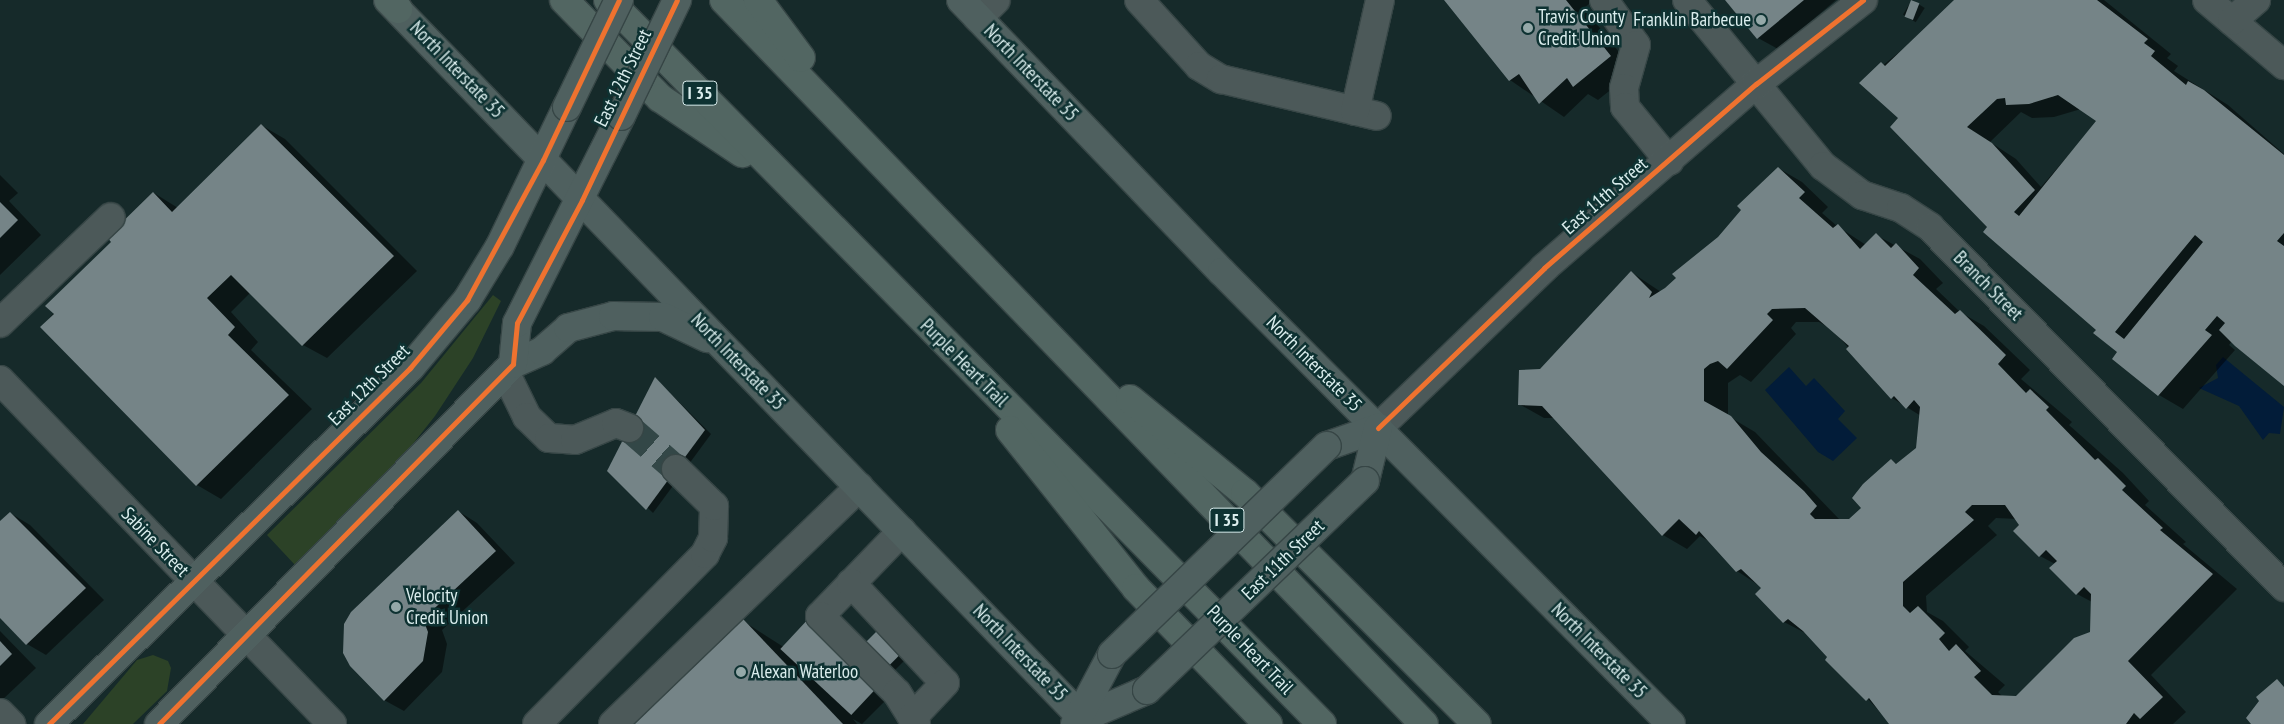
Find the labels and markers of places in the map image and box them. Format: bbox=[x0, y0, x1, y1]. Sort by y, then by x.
place label: Travis County Credit Union bbox=[1538, 6, 1625, 50]
place label: Franklin Barbecue bbox=[1633, 9, 1751, 31]
marker: Franklin Barbecue bbox=[1755, 14, 1767, 26]
marker: Travis County Credit Union bbox=[1522, 22, 1534, 34]
place label: Velocity Credit Union bbox=[406, 585, 488, 629]
marker: Velocity Credit Union bbox=[390, 601, 402, 613]
place label: Alexan Waterloo bbox=[751, 661, 858, 683]
marker: Alexan Waterloo bbox=[735, 666, 747, 678]

